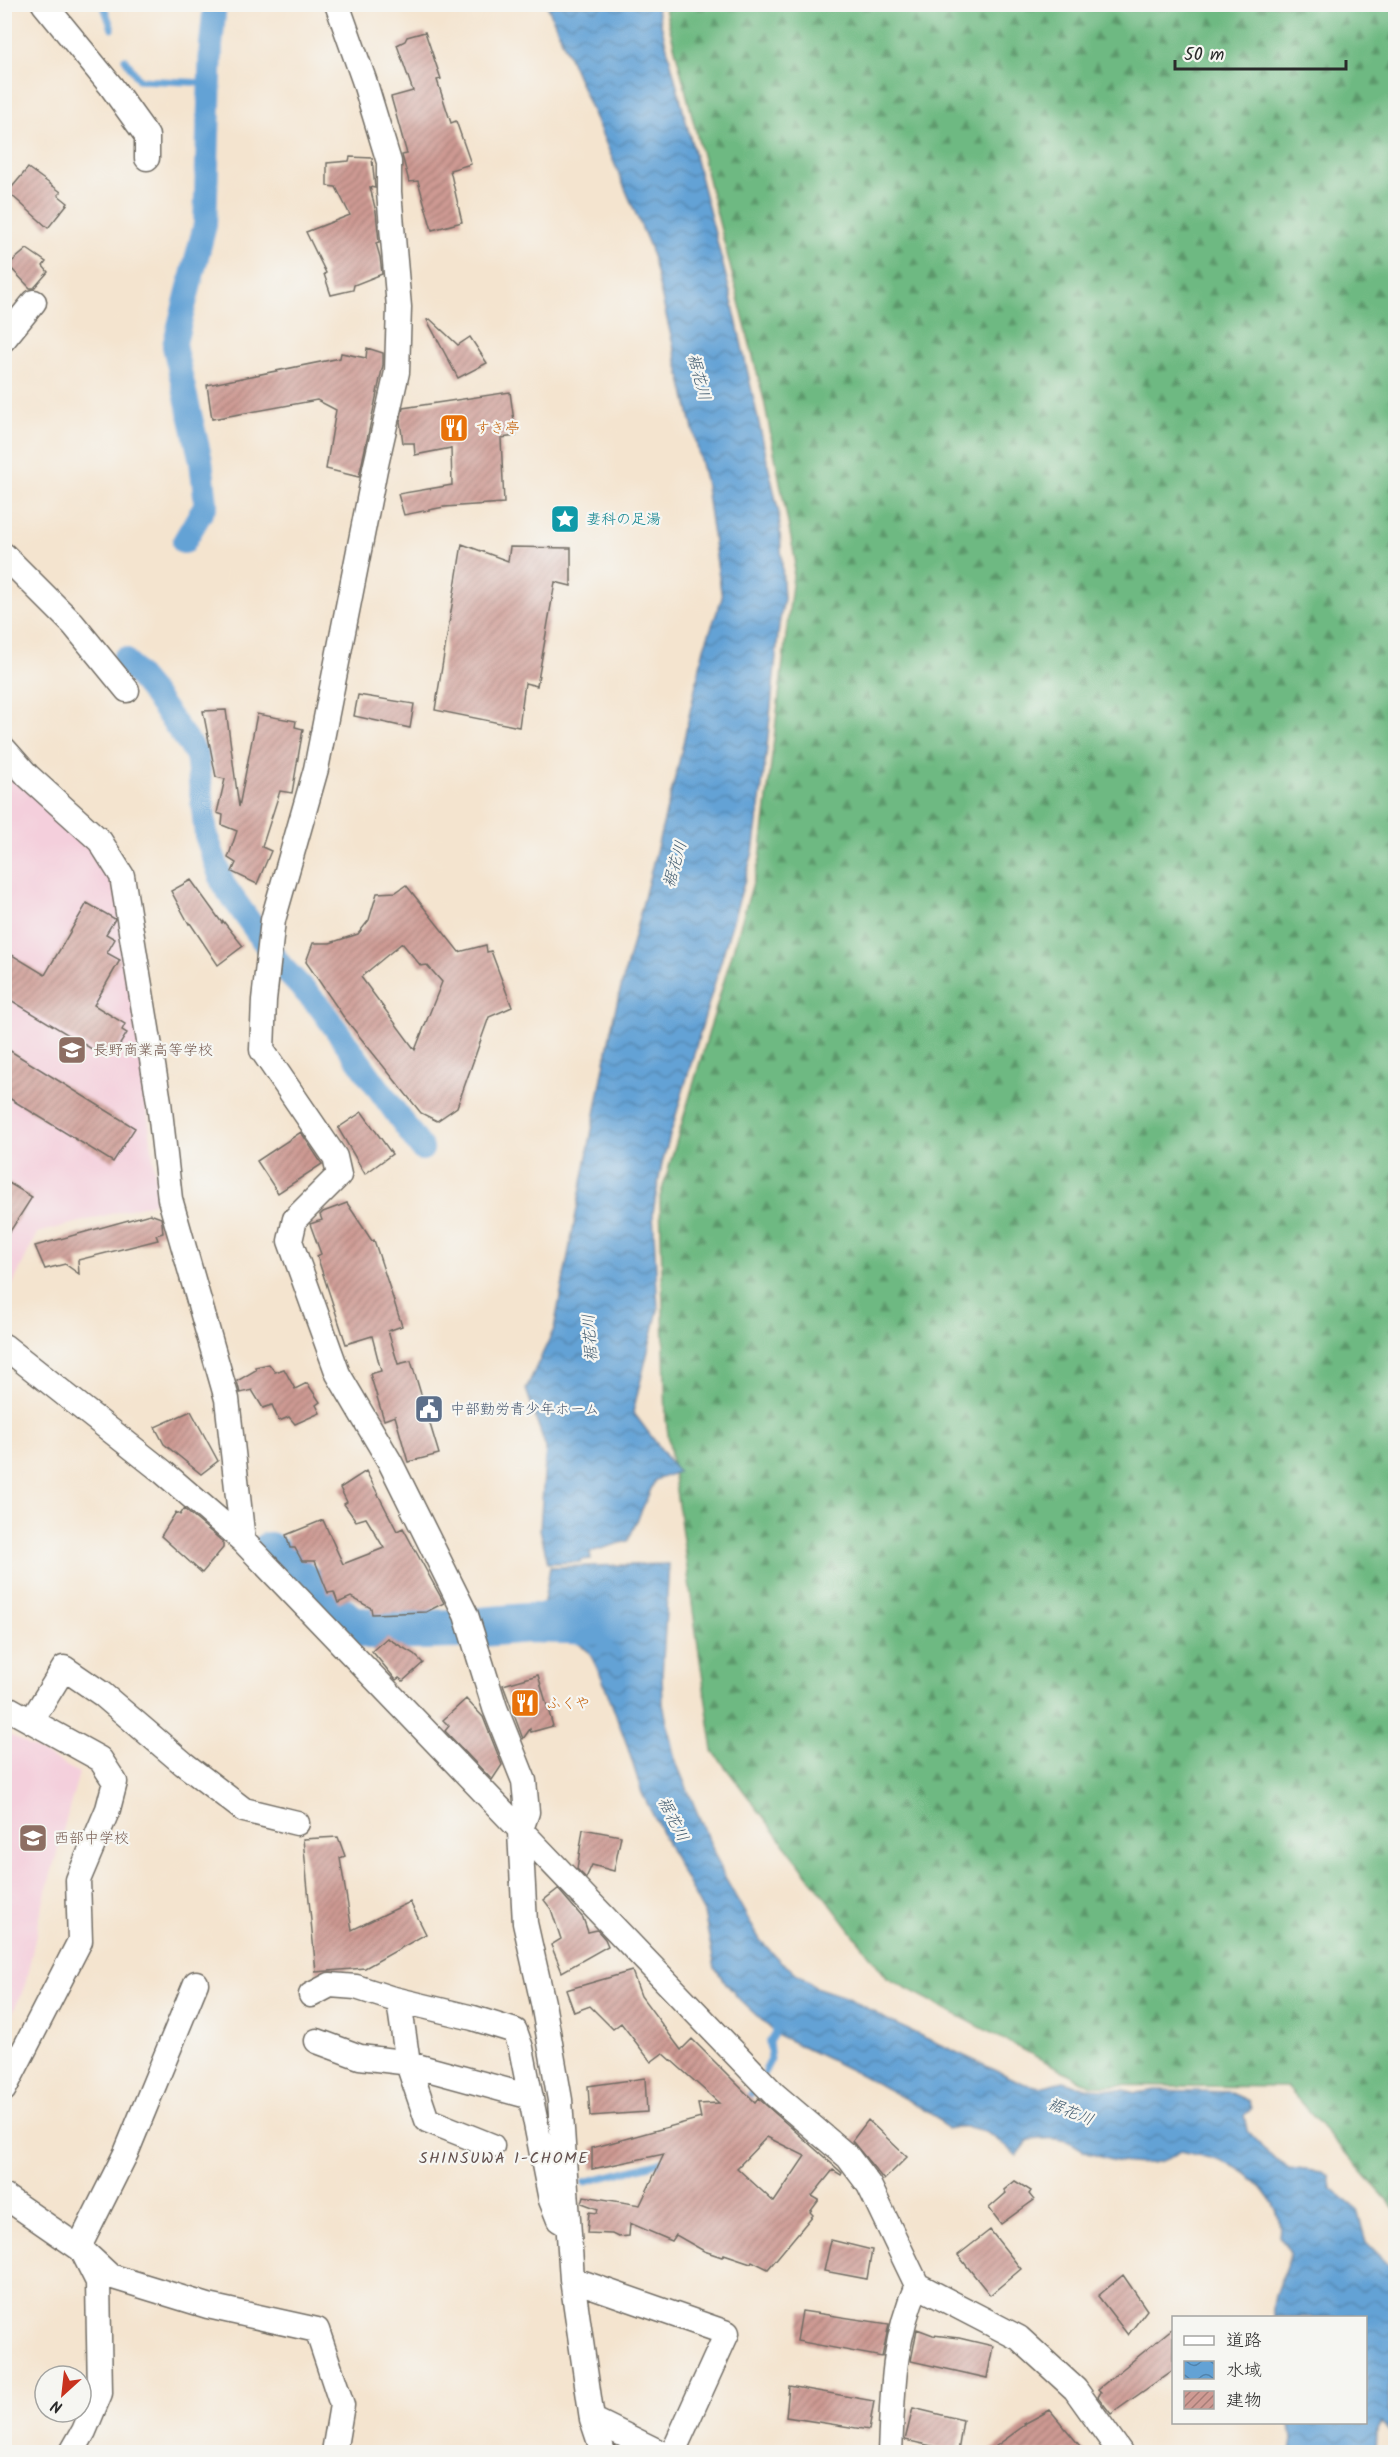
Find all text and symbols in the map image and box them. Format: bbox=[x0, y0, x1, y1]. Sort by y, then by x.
scale bar bbox=[1175, 33, 1346, 71]
text: 50 m bbox=[1184, 41, 1224, 70]
water label: 裾花川 bbox=[680, 351, 717, 404]
restaurant icon: すき亭 bbox=[438, 412, 470, 444]
place label: すき亭 bbox=[475, 417, 520, 441]
place icon: 妻科の足湯 bbox=[549, 503, 581, 535]
place label: 妻科の足湯 bbox=[586, 508, 661, 532]
water label: 裾花川 bbox=[657, 838, 694, 891]
school or university icon: 長野商業高等学校 bbox=[56, 1034, 88, 1066]
place label: 長野商業高等学校 bbox=[93, 1039, 213, 1063]
water label: 裾花川 bbox=[576, 1313, 605, 1363]
public building icon: 中部勤労青少年ホーム bbox=[413, 1393, 445, 1425]
place label: 中部勤労青少年ホーム bbox=[450, 1398, 599, 1422]
restaurant icon: ふくや bbox=[509, 1687, 541, 1719]
place label: ふくや bbox=[546, 1692, 590, 1716]
water label: 裾花川 bbox=[651, 1793, 695, 1847]
school or university icon: 西部中学校 bbox=[17, 1822, 49, 1854]
place label: 西部中学校 bbox=[54, 1827, 129, 1851]
water label: 裾花川 bbox=[1043, 2092, 1097, 2133]
district label: SHINSUWA 1-CHOME bbox=[419, 2146, 589, 2171]
legend bbox=[1172, 2316, 1367, 2424]
text: 道路 bbox=[1226, 2327, 1262, 2356]
text: 水域 bbox=[1226, 2357, 1262, 2386]
north arrow bbox=[33, 2364, 93, 2424]
text: 建物 bbox=[1226, 2387, 1262, 2416]
text: N bbox=[47, 2393, 67, 2419]

